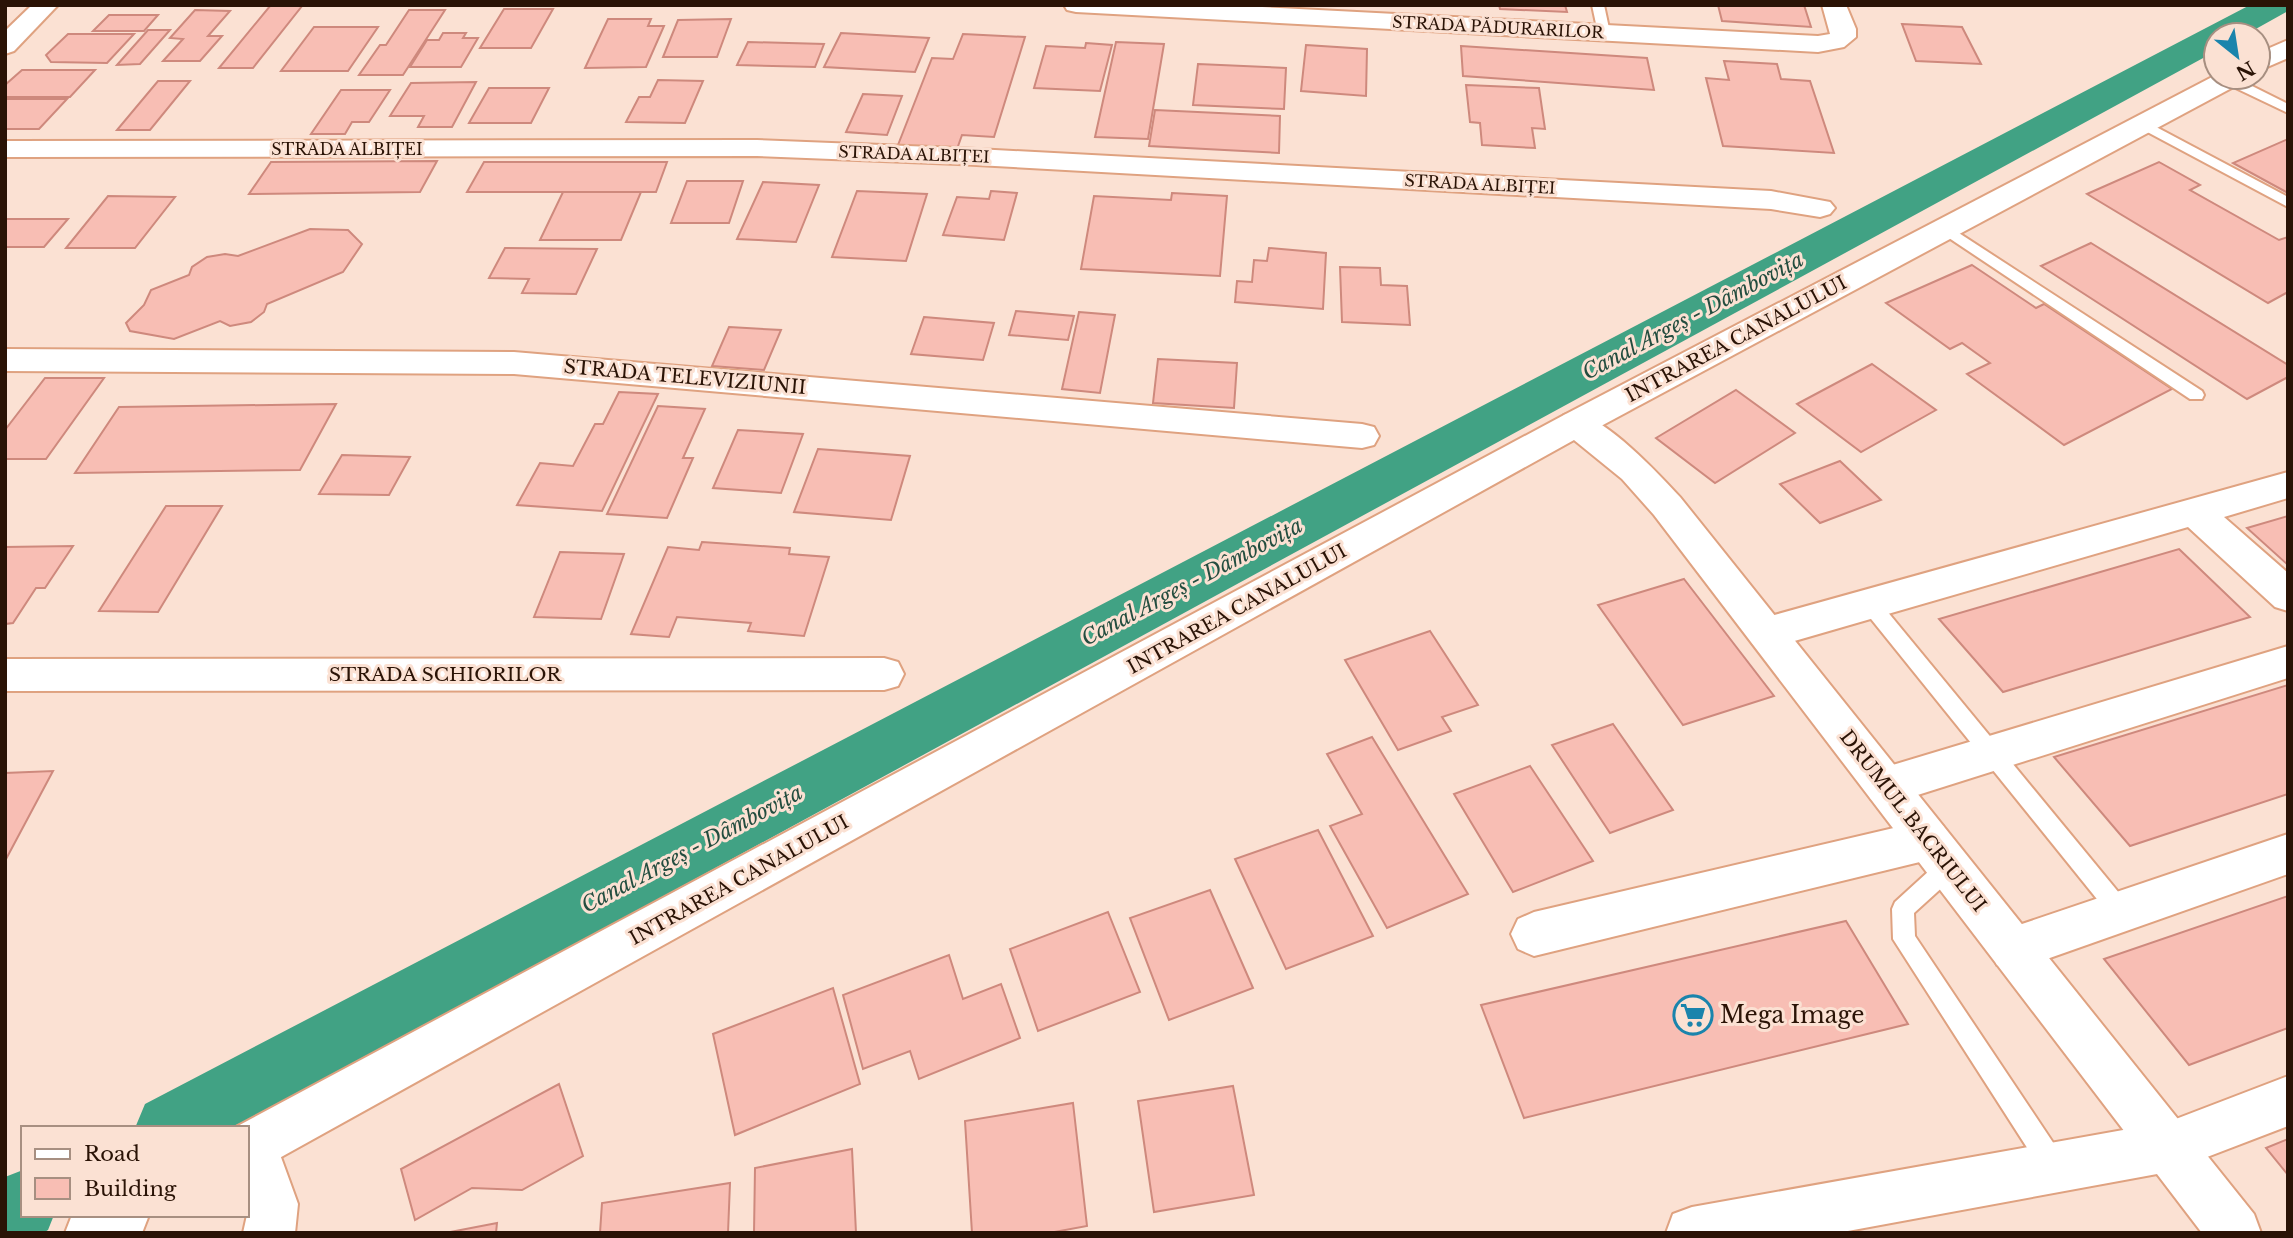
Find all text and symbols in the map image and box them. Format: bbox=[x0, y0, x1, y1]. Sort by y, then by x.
street label: STRADA PĂDURARILOR bbox=[1392, 11, 1605, 43]
north arrow bbox=[2202, 21, 2272, 91]
text: N bbox=[2232, 56, 2259, 85]
street label: STRADA ALBIȚEI bbox=[271, 139, 423, 160]
street label: STRADA ALBIȚEI bbox=[838, 141, 990, 168]
street label: STRADA ALBIȚEI bbox=[1404, 170, 1556, 199]
water label: Canal Argeș - Dâmbovița bbox=[1578, 247, 1808, 385]
street label: INTRAREA CANALULUI bbox=[1622, 271, 1851, 407]
street label: STRADA TELEVIZIUNII bbox=[563, 355, 807, 399]
water label: Canal Argeș - Dâmbovița bbox=[1077, 513, 1307, 651]
street label: INTRAREA CANALULUI bbox=[1123, 539, 1351, 679]
street label: STRADA SCHIORILOR bbox=[329, 663, 562, 686]
street label: DRUMUL BACRIULUI bbox=[1835, 726, 1991, 916]
water label: Canal Argeș - Dâmbovița bbox=[577, 780, 807, 918]
street label: INTRAREA CANALULUI bbox=[625, 810, 853, 950]
supermarket icon: Mega Image bbox=[1672, 994, 1714, 1036]
place label: Mega Image bbox=[1720, 1001, 1864, 1029]
legend bbox=[21, 1126, 248, 1217]
text: Road bbox=[84, 1141, 140, 1167]
text: Building bbox=[84, 1176, 177, 1202]

